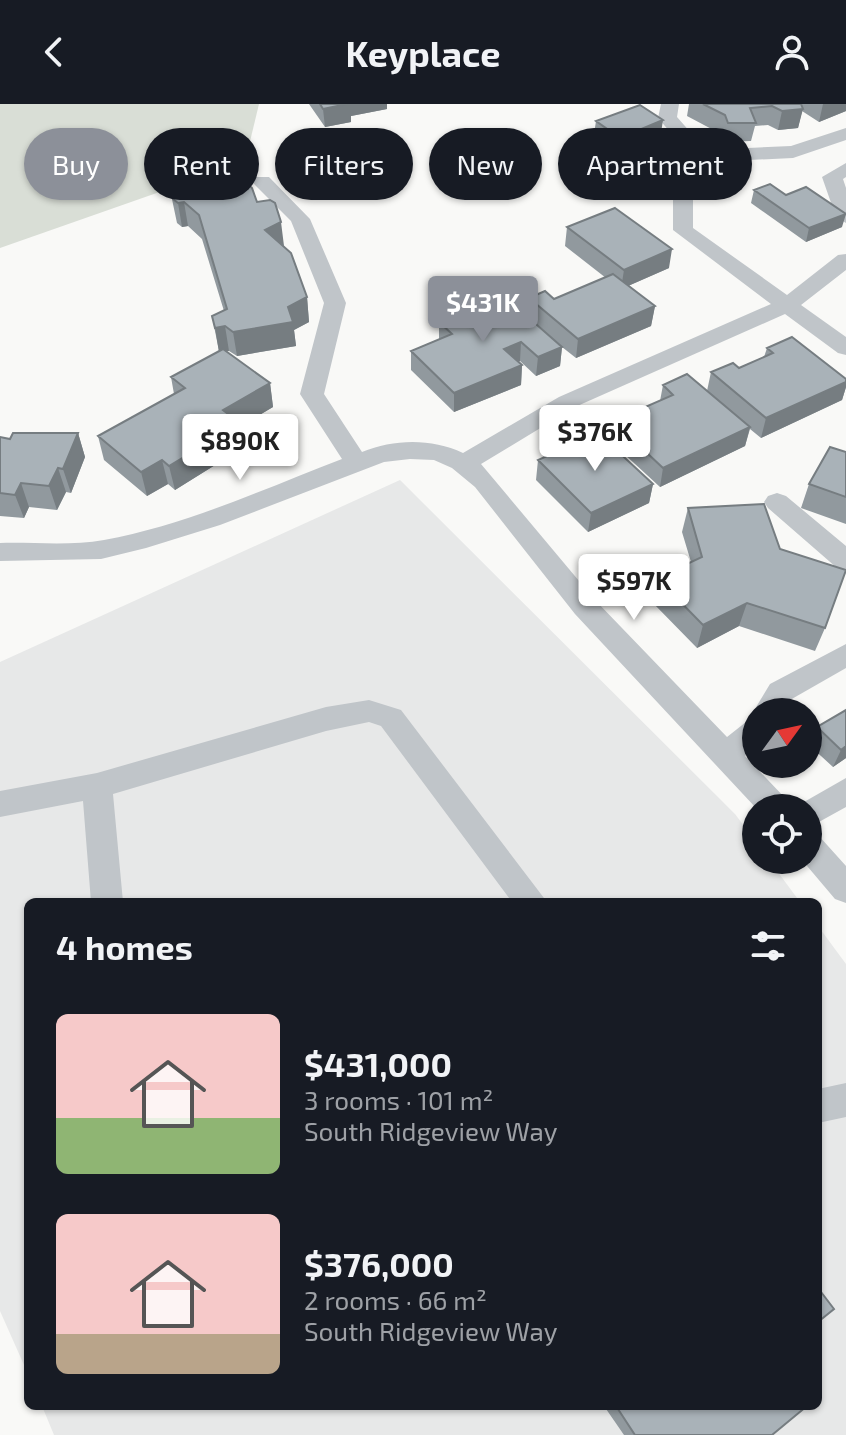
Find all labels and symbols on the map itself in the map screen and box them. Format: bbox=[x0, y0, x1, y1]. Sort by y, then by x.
pin: $431K bbox=[427, 276, 539, 344]
pin: $376K bbox=[539, 405, 651, 473]
pin: $890K bbox=[184, 414, 296, 482]
pin: $597K bbox=[578, 554, 690, 622]
north arrow bbox=[742, 698, 822, 778]

